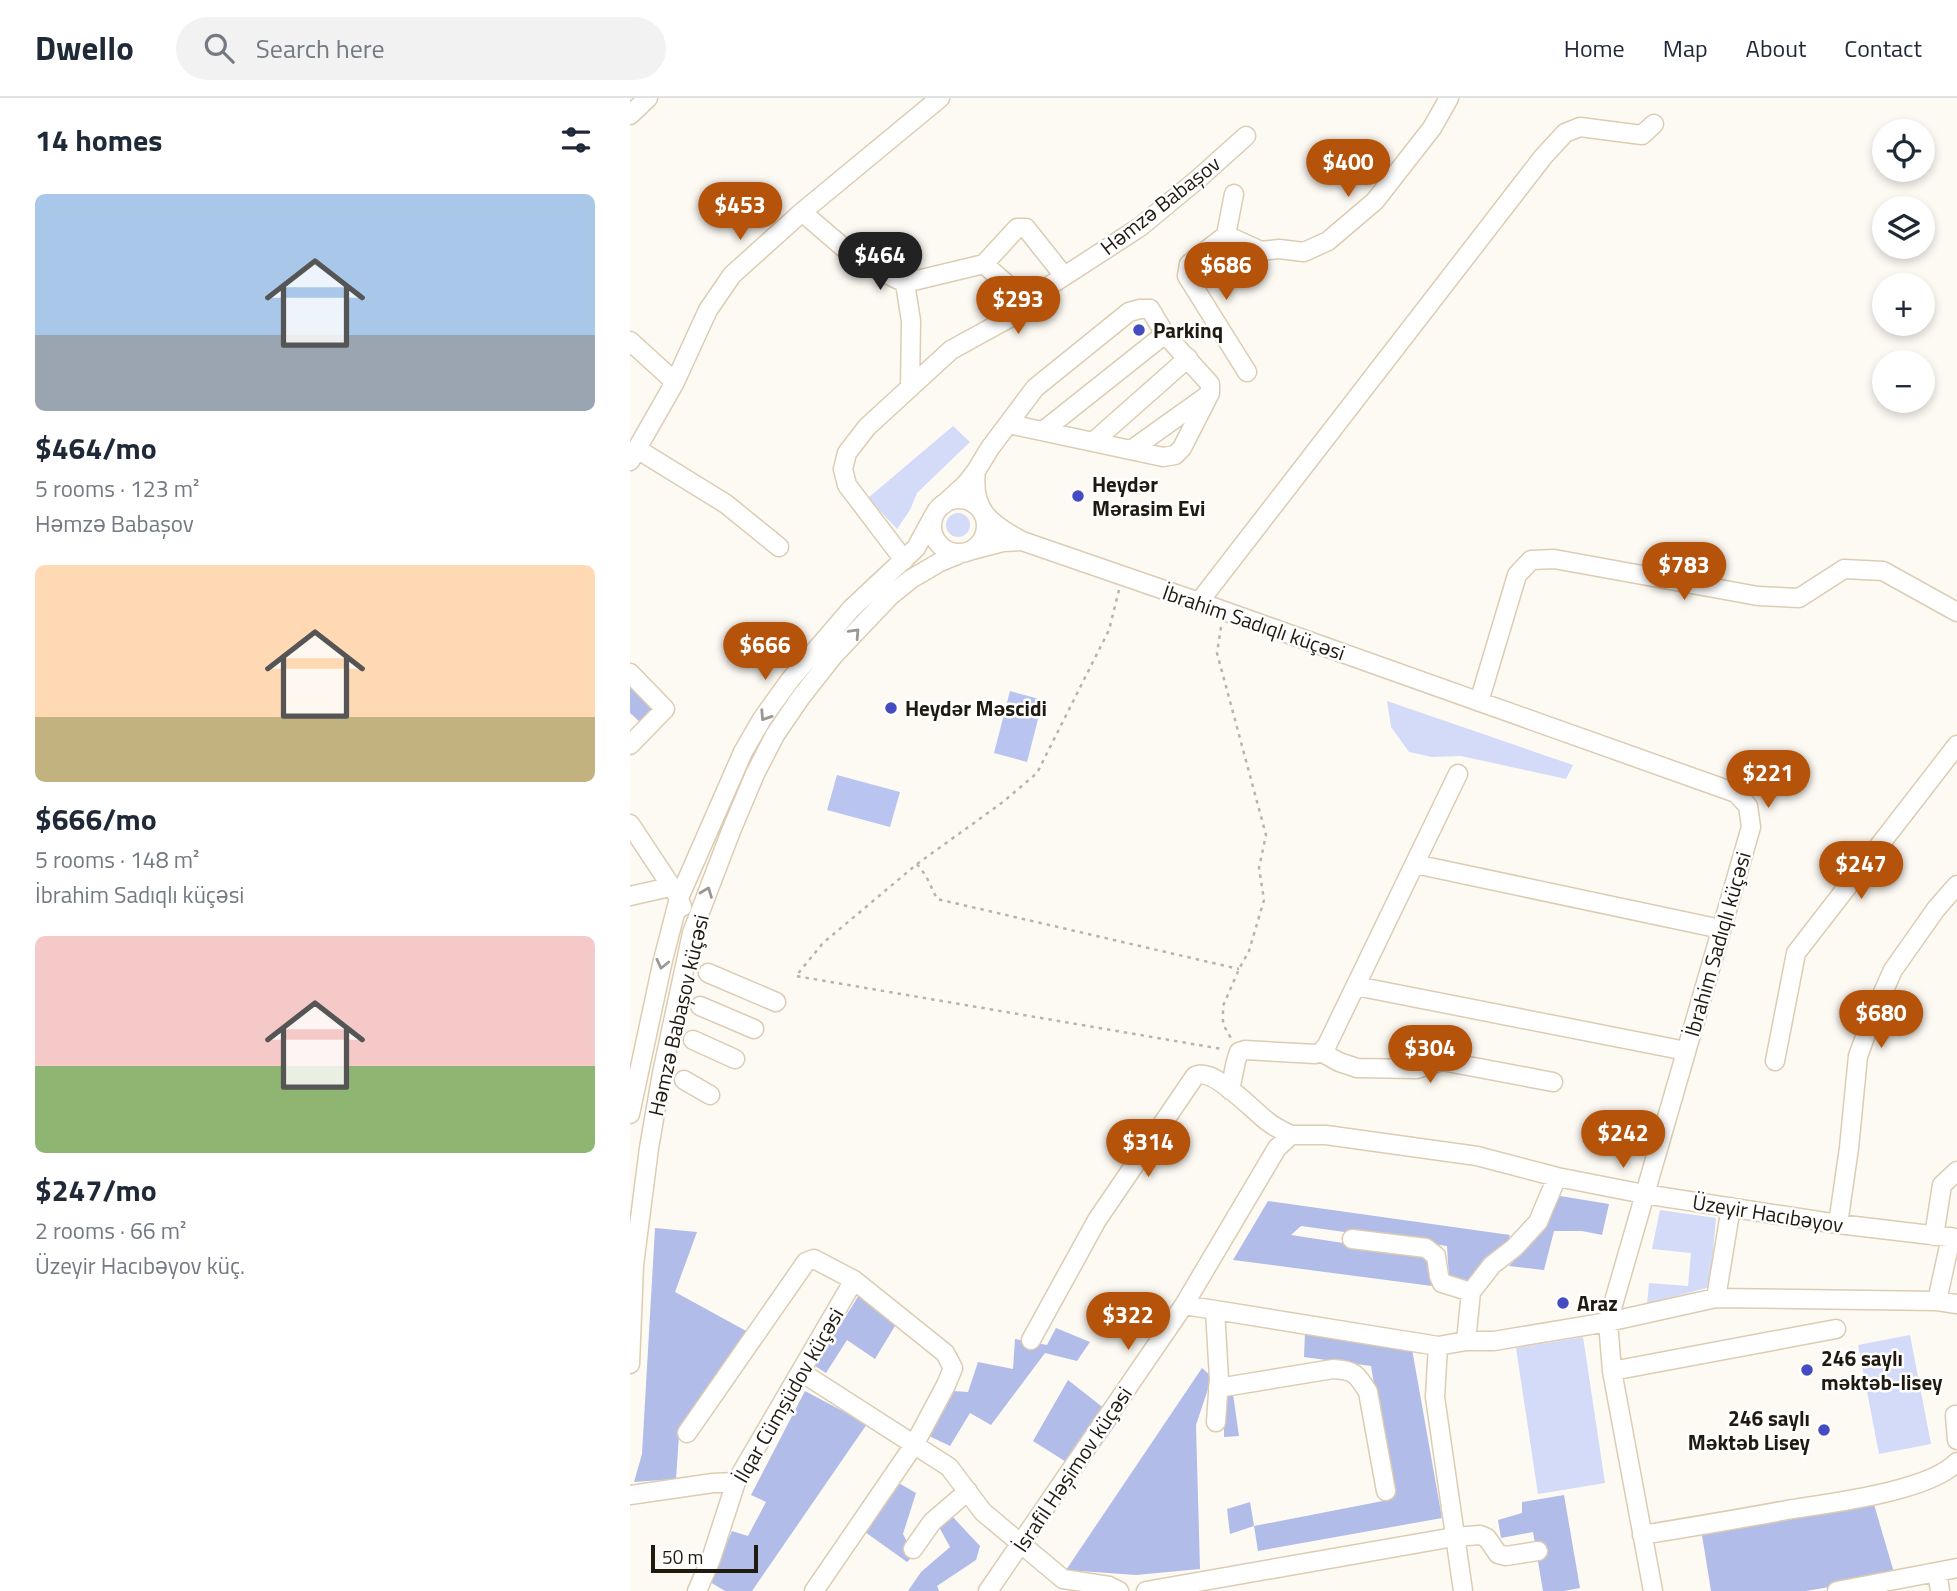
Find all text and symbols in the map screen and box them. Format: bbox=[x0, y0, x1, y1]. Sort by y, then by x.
search box bbox=[176, 17, 666, 80]
text: Dwello bbox=[35, 23, 134, 73]
icon: search bbox=[200, 29, 238, 67]
text: Search here bbox=[256, 29, 385, 68]
text: Home bbox=[1564, 30, 1625, 66]
text: Map bbox=[1663, 30, 1708, 66]
text: About bbox=[1746, 30, 1806, 66]
text: Contact bbox=[1844, 30, 1922, 66]
text: 14 homes bbox=[35, 117, 162, 163]
map controls bbox=[1872, 119, 1935, 413]
button: locate bbox=[1872, 119, 1935, 182]
icon: filters bbox=[557, 121, 595, 159]
pin: $400 bbox=[1307, 140, 1389, 199]
text: $400 bbox=[1322, 144, 1374, 179]
street label: Həmzə Babaşov bbox=[1093, 148, 1227, 262]
pin: $453 bbox=[699, 183, 781, 242]
text: $453 bbox=[714, 187, 766, 222]
button: layers bbox=[1872, 196, 1935, 259]
pin: $464 bbox=[839, 232, 921, 292]
text: $464 bbox=[854, 237, 906, 272]
icon: home bbox=[252, 240, 378, 366]
pin: $686 bbox=[1185, 242, 1267, 302]
text: $686 bbox=[1200, 247, 1252, 282]
button: + bbox=[1872, 273, 1935, 336]
pin: $293 bbox=[977, 276, 1059, 336]
text: $293 bbox=[992, 281, 1044, 316]
place label: Parkinq bbox=[1153, 314, 1223, 346]
marker: Parkinq bbox=[1131, 322, 1147, 338]
button: − bbox=[1872, 350, 1935, 413]
text: $464/mo bbox=[35, 425, 157, 471]
place label: Heydər Mərasim Evi bbox=[1092, 468, 1205, 524]
text: 5 rooms · 123 m² bbox=[35, 471, 199, 506]
marker: Heydər Mərasim Evi bbox=[1070, 488, 1086, 504]
text: Həmzə Babaşov bbox=[35, 506, 194, 541]
pin: $783 bbox=[1643, 542, 1725, 602]
text: $783 bbox=[1658, 547, 1710, 582]
street label: İbrahim Sadıqlı küçəsi bbox=[1158, 576, 1350, 668]
icon: home bbox=[252, 611, 378, 737]
pin: $666 bbox=[724, 622, 806, 682]
text: $666 bbox=[739, 627, 791, 662]
one-way arrow bbox=[846, 628, 859, 641]
place label: Heydər Məscidi bbox=[905, 692, 1047, 724]
marker: Heydər Məscidi bbox=[883, 700, 899, 716]
one-way arrow bbox=[760, 708, 773, 721]
pin: $221 bbox=[1727, 750, 1809, 810]
text: $221 bbox=[1742, 755, 1794, 790]
text: $666/mo bbox=[35, 796, 157, 842]
text: 5 rooms · 148 m² bbox=[35, 842, 199, 877]
pin: $247 bbox=[1820, 842, 1902, 901]
text: $247 bbox=[1835, 846, 1887, 881]
street label: İbrahim Sadıqlı küçəsi bbox=[1675, 848, 1759, 1040]
text: İbrahim Sadıqlı küçəsi bbox=[35, 877, 244, 912]
one-way arrow bbox=[699, 887, 713, 899]
street label: Həmzə Babaşov küçəsi bbox=[639, 911, 717, 1119]
one-way arrow bbox=[656, 958, 671, 970]
icon: home bbox=[252, 982, 378, 1108]
pin: $680 bbox=[1840, 990, 1922, 1050]
text: $680 bbox=[1855, 995, 1907, 1030]
pin: $304 bbox=[1389, 1026, 1471, 1085]
text: $304 bbox=[1404, 1030, 1456, 1065]
pin: $242 bbox=[1582, 1110, 1664, 1170]
text: $242 bbox=[1597, 1115, 1649, 1150]
pin: $314 bbox=[1107, 1119, 1189, 1179]
text: $314 bbox=[1122, 1124, 1174, 1159]
text: $247/mo bbox=[35, 1167, 157, 1213]
street label: Üzeyir Hacıbəyov bbox=[1690, 1185, 1846, 1241]
text: 2 rooms · 66 m² bbox=[35, 1213, 186, 1248]
text: Üzeyir Hacıbəyov küç. bbox=[35, 1248, 245, 1283]
place label: Araz bbox=[1577, 1287, 1618, 1319]
pin: $322 bbox=[1087, 1292, 1169, 1352]
marker: Araz bbox=[1555, 1295, 1571, 1311]
text: $322 bbox=[1102, 1297, 1154, 1332]
street label: İlqar Cümşüdov küçəsi bbox=[725, 1302, 851, 1488]
place label: 246 saylı məktəb-lisey bbox=[1821, 1342, 1943, 1398]
marker: 246 saylı məktəb-lisey bbox=[1799, 1362, 1815, 1378]
street label: İsrafil Həşimov küçəsi bbox=[1005, 1380, 1139, 1558]
place label: 246 saylı Məktəb Lisey bbox=[1688, 1402, 1810, 1458]
marker: 246 saylı Məktəb Lisey bbox=[1816, 1422, 1832, 1438]
scale bar bbox=[651, 1542, 758, 1574]
text: 50 m bbox=[662, 1542, 703, 1571]

